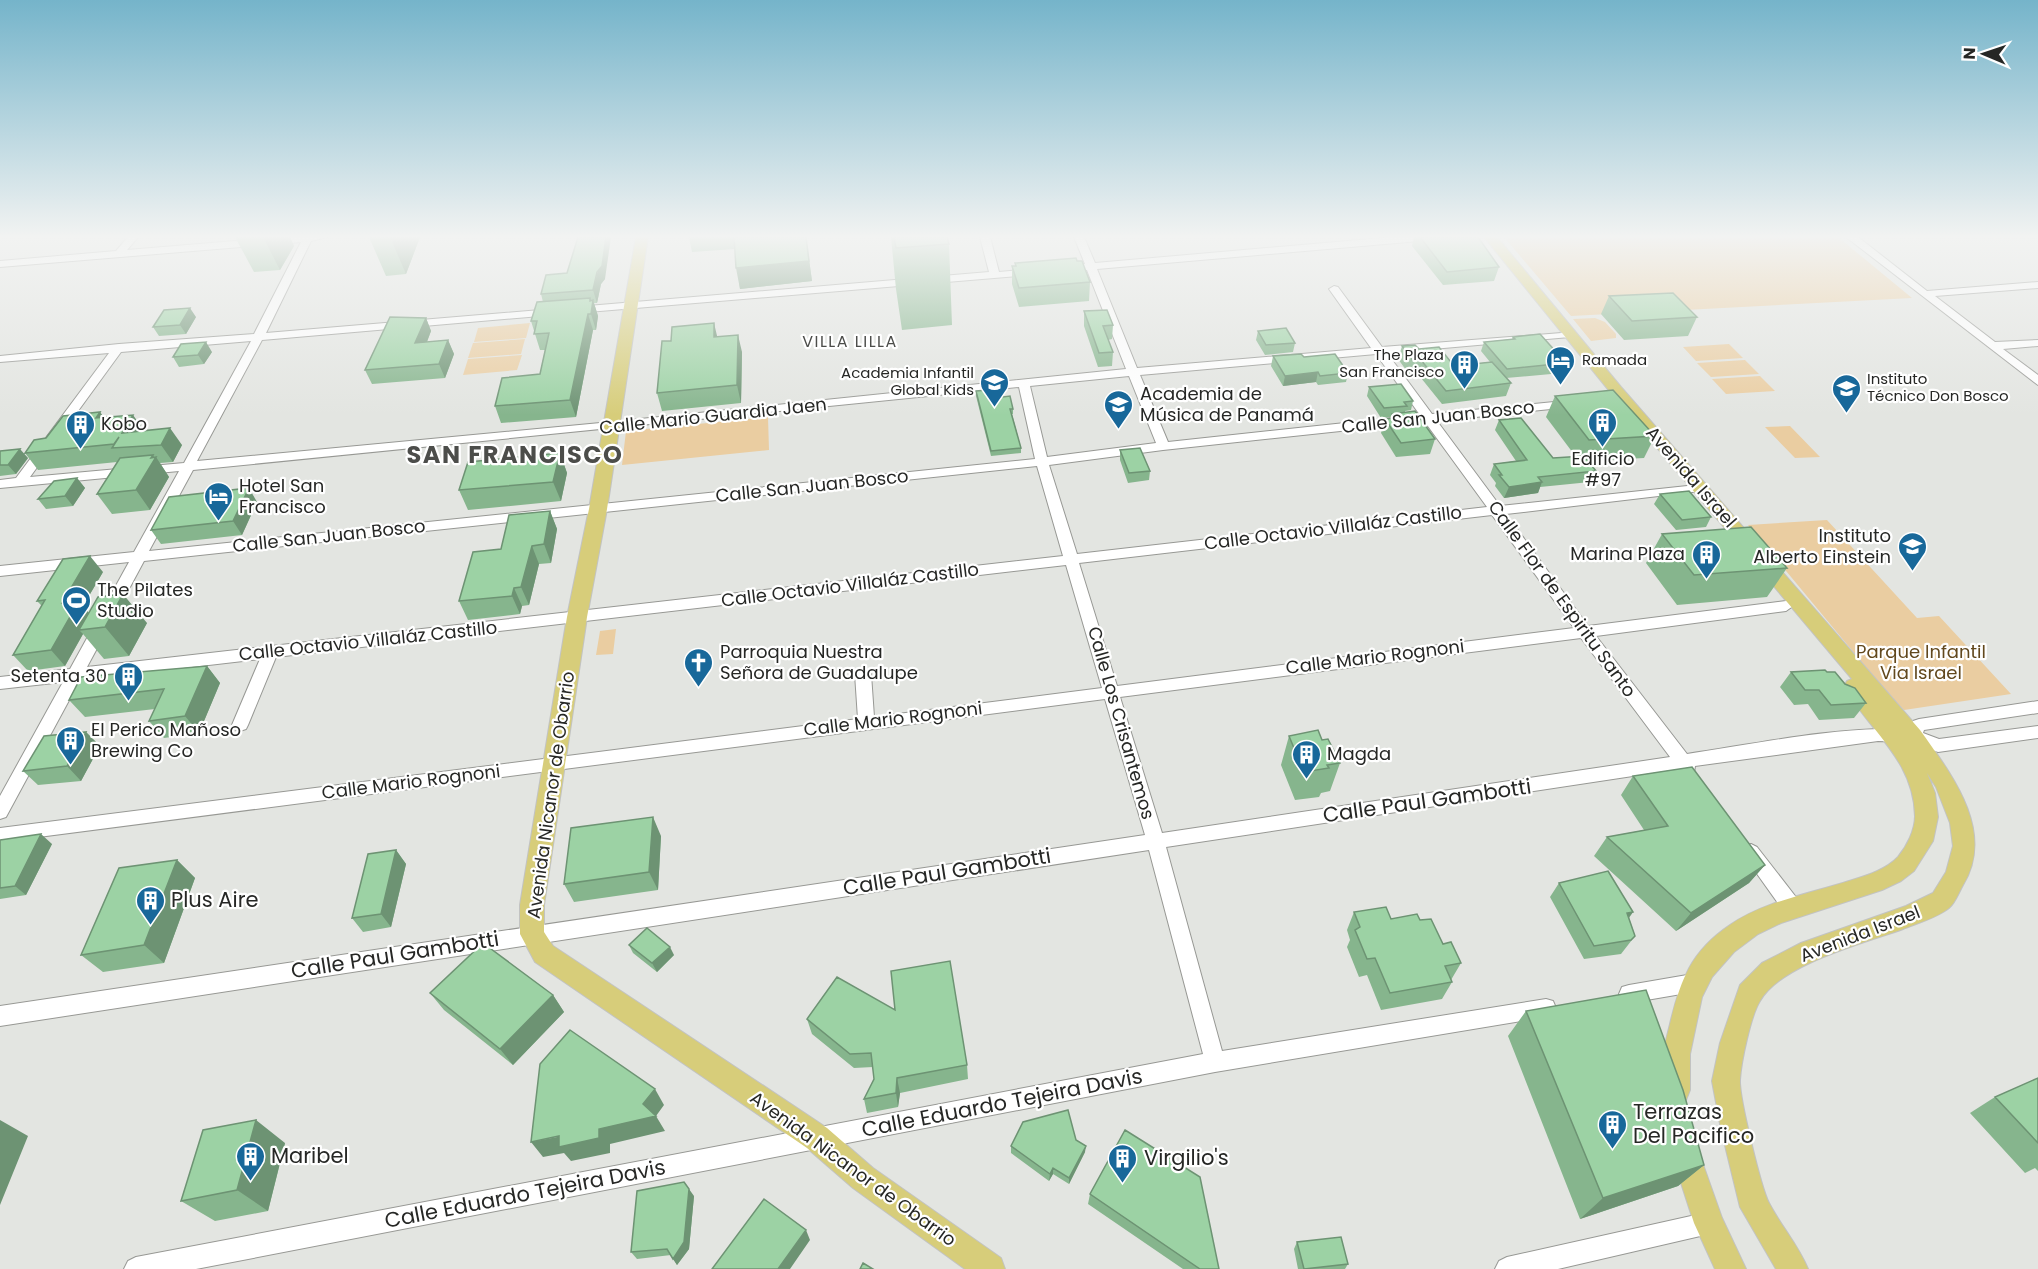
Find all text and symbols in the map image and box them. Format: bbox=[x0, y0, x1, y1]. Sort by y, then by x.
north arrow bbox=[1954, 24, 2014, 84]
text: N bbox=[1958, 47, 1981, 60]
district label: VILLA LILLA bbox=[802, 330, 898, 353]
place label: The Plaza San Francisco bbox=[1339, 344, 1444, 382]
hotel icon: Ramada bbox=[1545, 344, 1577, 386]
building icon: The Plaza San Francisco bbox=[1449, 348, 1481, 390]
place label: Ramada bbox=[1582, 349, 1647, 370]
place label: Academia Infantil Global Kids bbox=[841, 362, 974, 400]
school or university icon: Academia Infantil Global Kids bbox=[979, 366, 1011, 408]
place label: Instituto Técnico Don Bosco bbox=[1867, 368, 2009, 406]
school or university icon: Instituto Técnico Don Bosco bbox=[1830, 372, 1862, 414]
place label: Academia de Música de Panamá bbox=[1140, 381, 1314, 427]
school or university icon: Academia de Música de Panamá bbox=[1103, 388, 1135, 430]
street label: Calle Mario Guardia Jaen bbox=[598, 391, 828, 440]
street label: Calle San Juan Bosco bbox=[1340, 394, 1536, 439]
building icon: Edificio #97 bbox=[1587, 406, 1619, 448]
building icon: Kobo bbox=[64, 408, 96, 450]
place label: Kobo bbox=[101, 411, 147, 436]
street label: Avenida Israel bbox=[1640, 421, 1742, 533]
district label: SAN FRANCISCO bbox=[407, 438, 623, 471]
place label: Edificio #97 bbox=[1571, 446, 1635, 492]
street label: Calle San Juan Bosco bbox=[714, 463, 910, 508]
place label: Hotel San Francisco bbox=[239, 473, 326, 519]
hotel icon: Hotel San Francisco bbox=[202, 480, 234, 522]
street label: Calle Flor de Espiritu Santo bbox=[1483, 495, 1642, 702]
street label: Calle Octavio Villaláz Castillo bbox=[1203, 499, 1463, 556]
street label: Calle San Juan Bosco bbox=[231, 513, 427, 558]
place label: Instituto Alberto Einstein bbox=[1753, 523, 1891, 569]
school or university icon: Instituto Alberto Einstein bbox=[1896, 530, 1928, 572]
building icon: Marina Plaza bbox=[1690, 538, 1722, 580]
place label: Marina Plaza bbox=[1570, 541, 1685, 566]
street label: Calle Octavio Villaláz Castillo bbox=[720, 556, 980, 613]
place label: The Pilates Studio bbox=[97, 577, 193, 623]
sports icon: The Pilates Studio bbox=[60, 584, 92, 626]
street label: Calle Octavio Villaláz Castillo bbox=[238, 615, 498, 667]
street label: Calle Los Crisantemos bbox=[1082, 623, 1161, 822]
street label: Calle Mario Rognoni bbox=[1284, 633, 1466, 680]
place label: Parroquia Nuestra Señora de Guadalupe bbox=[720, 639, 918, 685]
park label: Parque Infantil Via Israel bbox=[1856, 639, 1986, 685]
church icon: Parroquia Nuestra Señora de Guadalupe bbox=[683, 646, 715, 688]
building icon: Setenta 30 bbox=[112, 660, 144, 702]
place label: Setenta 30 bbox=[11, 663, 107, 688]
street label: Avenida Nicanor de Obarrio bbox=[521, 670, 580, 920]
street label: Calle Mario Rognoni bbox=[802, 695, 984, 742]
place label: El Perico Mañoso Brewing Co bbox=[91, 717, 241, 763]
building icon: El Perico Mañoso Brewing Co bbox=[54, 724, 86, 766]
building icon: Magda bbox=[1290, 738, 1322, 780]
place label: Magda bbox=[1327, 741, 1391, 766]
street label: Calle Mario Rognoni bbox=[320, 758, 502, 805]
street label: Calle Paul Gambotti bbox=[1321, 772, 1533, 829]
street label: Calle Paul Gambotti bbox=[841, 841, 1053, 902]
building icon: Plus Aire bbox=[134, 884, 166, 926]
place label: Plus Aire bbox=[171, 885, 259, 914]
street label: Avenida Israel bbox=[1796, 899, 1923, 968]
street label: Calle Paul Gambotti bbox=[289, 924, 501, 985]
street label: Calle Eduardo Tejeira Davis bbox=[859, 1061, 1145, 1144]
street label: Avenida Nicanor de Obarrio bbox=[745, 1085, 961, 1252]
place label: Terrazas Del Pacifico bbox=[1633, 1097, 1754, 1150]
building icon: Terrazas Del Pacifico bbox=[1596, 1108, 1628, 1150]
building icon: Maribel bbox=[234, 1140, 266, 1182]
place label: Maribel bbox=[271, 1141, 349, 1170]
building icon: Virgilio's bbox=[1107, 1142, 1139, 1184]
place label: Virgilio's bbox=[1144, 1143, 1229, 1172]
street label: Calle Eduardo Tejeira Davis bbox=[382, 1152, 668, 1235]

